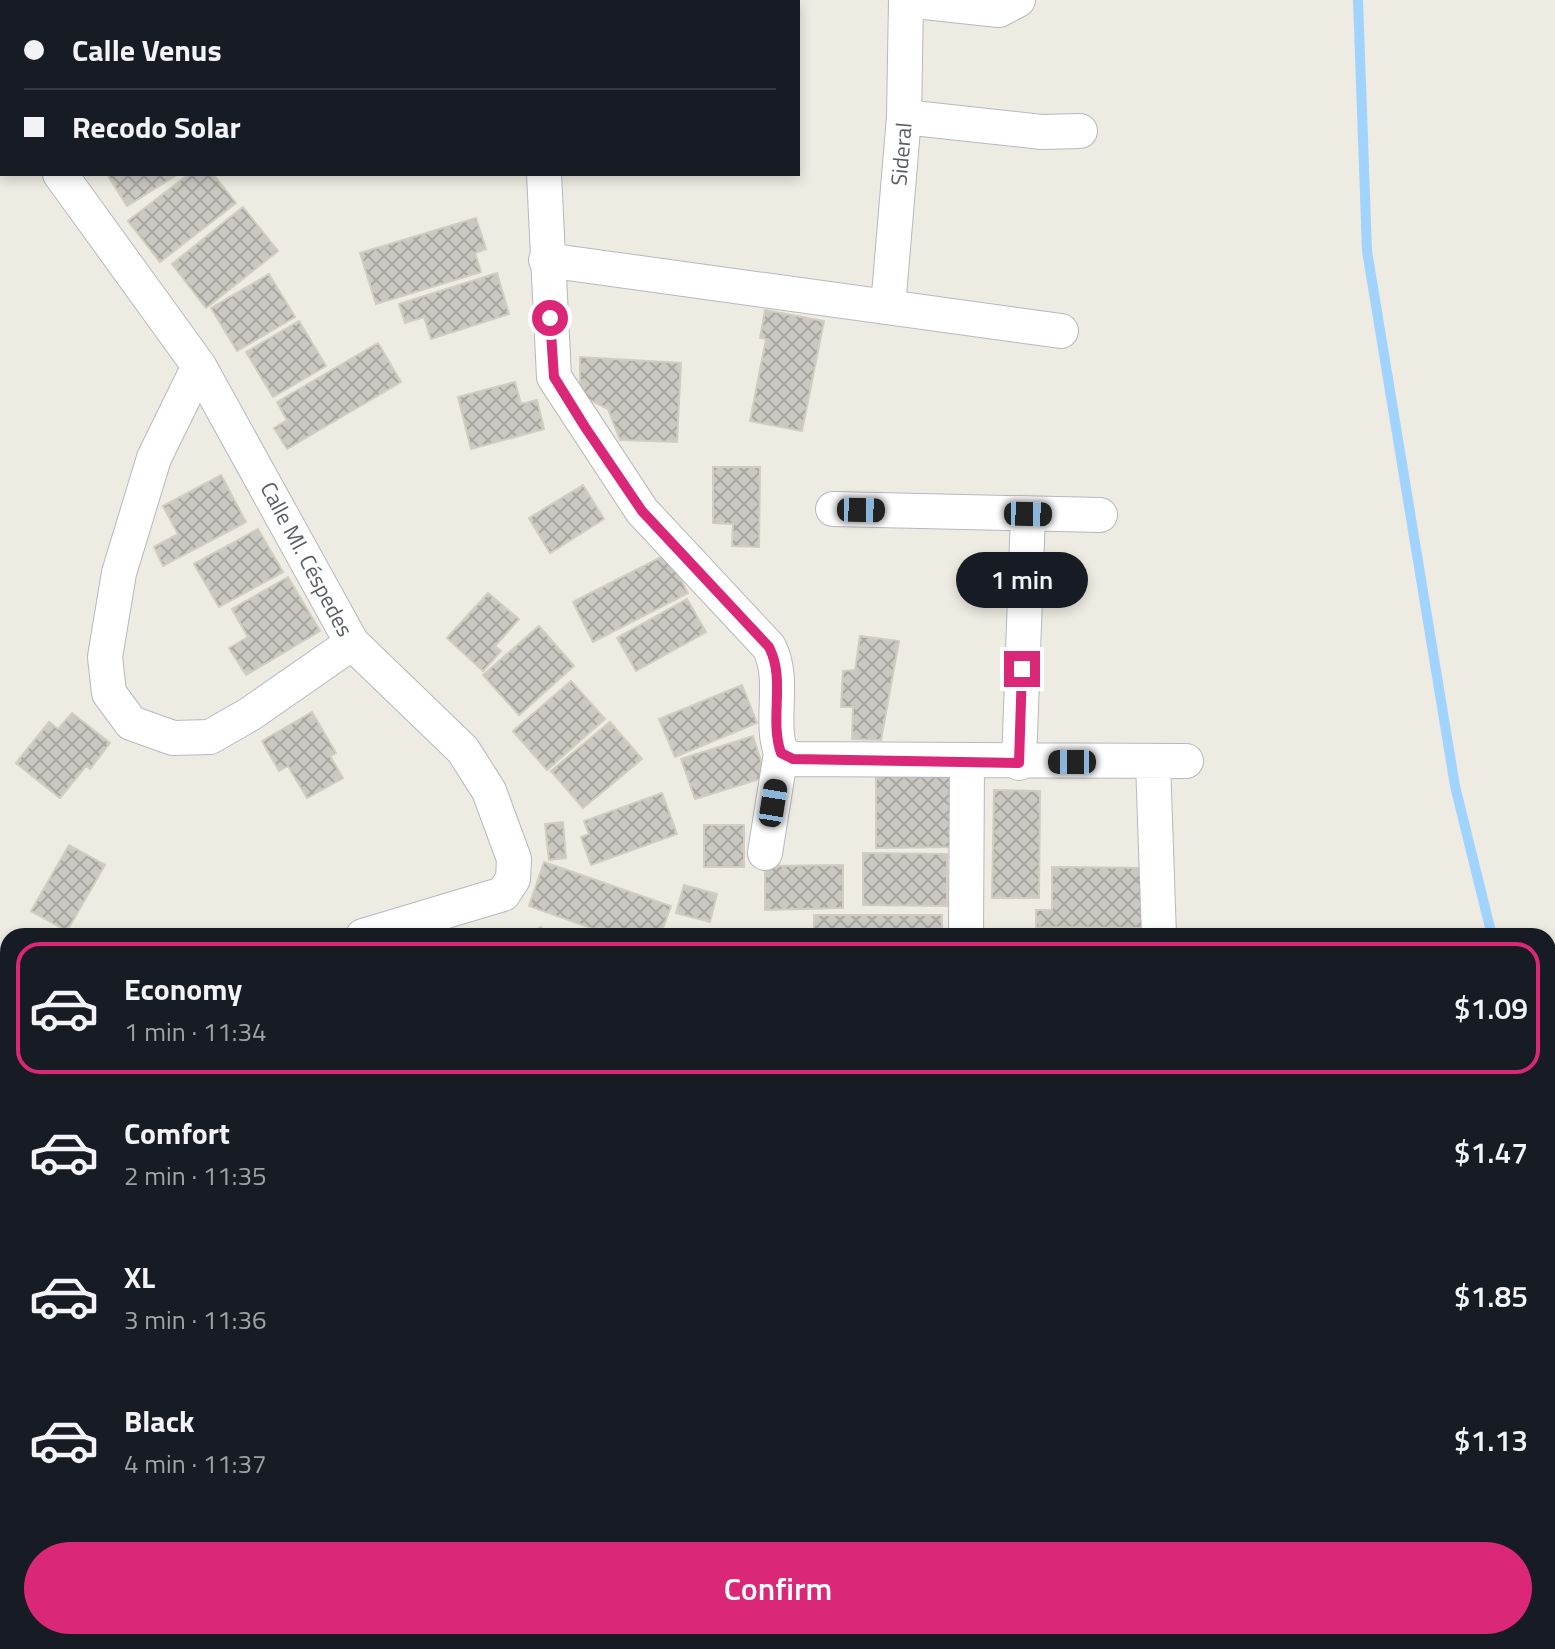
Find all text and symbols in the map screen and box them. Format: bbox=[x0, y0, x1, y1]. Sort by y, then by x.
text: Calle Venus bbox=[72, 27, 222, 73]
text: Recodo Solar bbox=[72, 104, 241, 150]
street label: Sideral bbox=[881, 121, 921, 187]
route start bbox=[532, 300, 568, 336]
street label: Calle Ml. Céspedes bbox=[252, 476, 362, 642]
car bbox=[837, 498, 885, 522]
car bbox=[1004, 502, 1052, 526]
callout: 1 min bbox=[956, 553, 1088, 609]
text: 1 min bbox=[991, 560, 1053, 599]
route end bbox=[1004, 651, 1040, 687]
car bbox=[1048, 750, 1096, 774]
car bbox=[757, 777, 789, 829]
text: Economy bbox=[124, 966, 242, 1012]
icon: car bbox=[28, 972, 100, 1044]
text: $1.09 bbox=[1454, 985, 1528, 1031]
text: 1 min · 11:34 bbox=[124, 1012, 267, 1051]
text: Comfort bbox=[124, 1110, 230, 1156]
icon: car bbox=[28, 1116, 100, 1188]
text: $1.47 bbox=[1454, 1129, 1528, 1175]
text: 2 min · 11:35 bbox=[124, 1156, 267, 1195]
text: XL bbox=[124, 1254, 155, 1300]
icon: car bbox=[28, 1260, 100, 1332]
text: $1.85 bbox=[1454, 1273, 1528, 1319]
text: 3 min · 11:36 bbox=[124, 1300, 267, 1339]
text: Black bbox=[124, 1398, 195, 1444]
icon: car bbox=[28, 1404, 100, 1476]
text: $1.13 bbox=[1454, 1417, 1528, 1463]
text: 4 min · 11:37 bbox=[124, 1444, 267, 1483]
button: Confirm bbox=[24, 1542, 1532, 1634]

